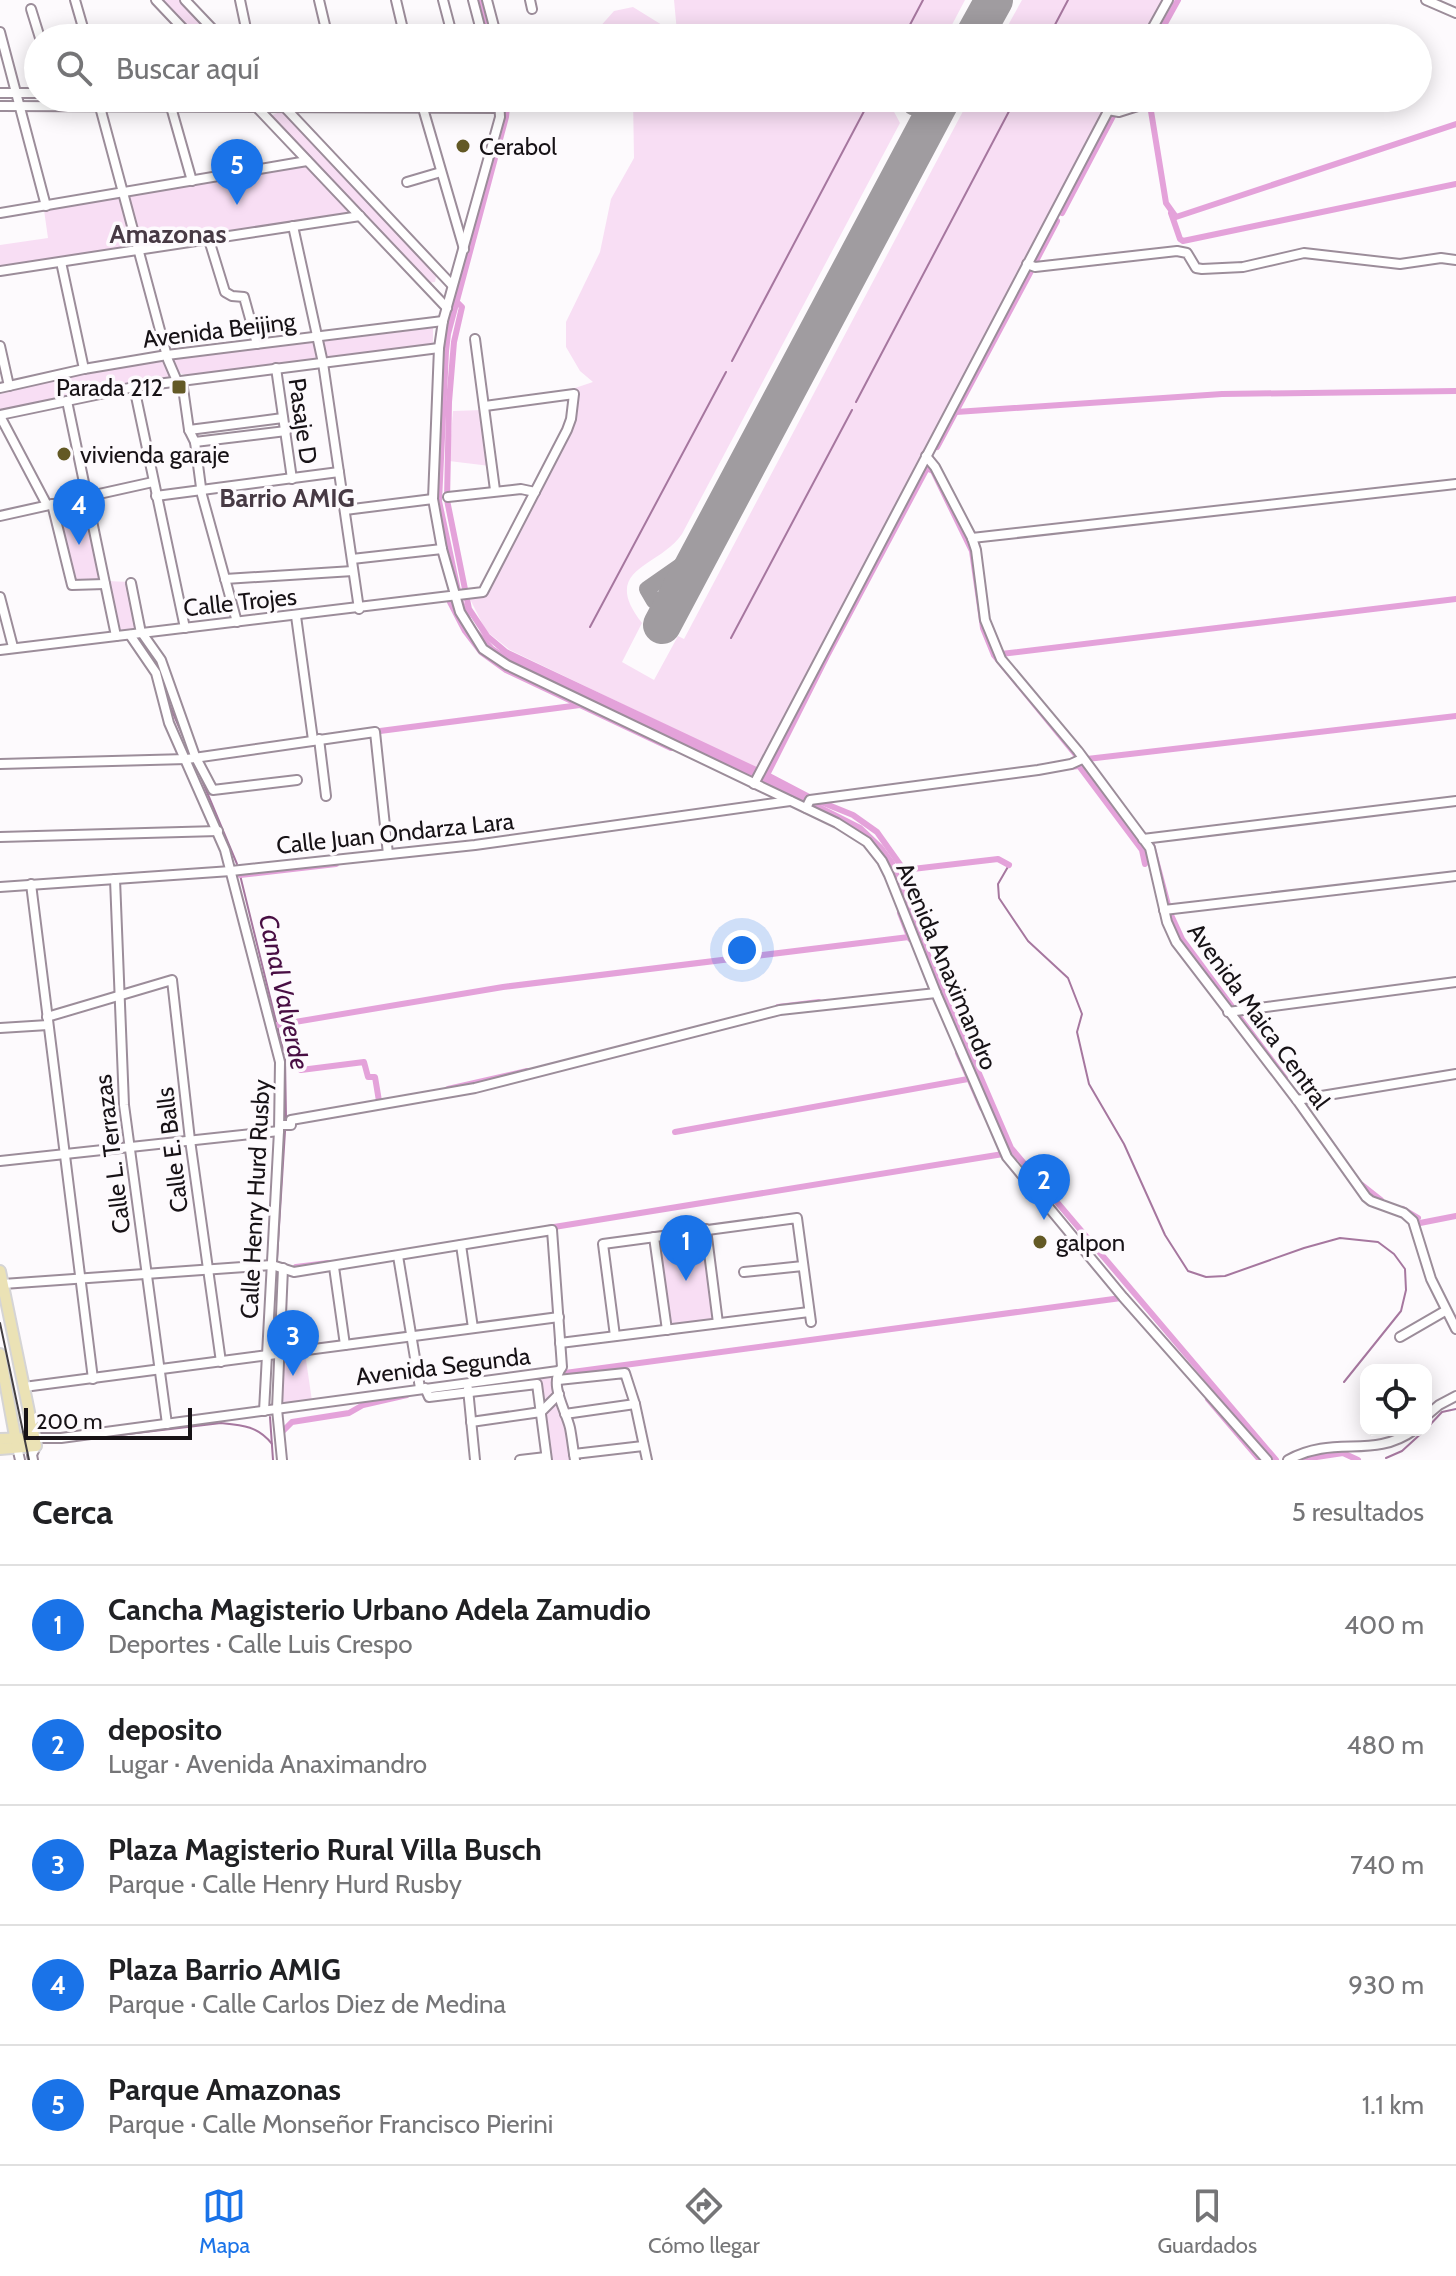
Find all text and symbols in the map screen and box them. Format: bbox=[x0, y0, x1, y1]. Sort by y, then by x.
search box bbox=[24, 24, 1432, 112]
icon: search bbox=[52, 46, 96, 90]
text: Buscar aquí bbox=[116, 50, 259, 87]
place label: Cerabol bbox=[479, 132, 557, 161]
marker: Cerabol bbox=[454, 137, 472, 155]
pin: 5 bbox=[211, 139, 263, 205]
district label: Amazonas bbox=[109, 218, 227, 250]
street label: Avenida Beijing bbox=[141, 306, 298, 354]
place label: Parada 212 bbox=[56, 373, 163, 402]
street label: Pasaje D bbox=[283, 376, 323, 466]
marker: Parada 212 bbox=[170, 378, 188, 396]
place label: vivienda garaje bbox=[80, 440, 230, 469]
marker: vivienda garaje bbox=[55, 445, 73, 463]
pin: 4 bbox=[53, 479, 105, 545]
district label: Barrio AMIG bbox=[219, 482, 355, 514]
street label: Calle Trojes bbox=[182, 582, 298, 622]
street label: Calle Juan Ondarza Lara bbox=[275, 806, 516, 860]
street label: Avenida Anaximandro bbox=[890, 858, 1004, 1074]
water label: Canal Valverde bbox=[252, 911, 316, 1073]
street label: Avenida Maica Central bbox=[1182, 917, 1336, 1115]
your location bbox=[722, 930, 762, 970]
street label: Calle L. Terrazas bbox=[88, 1073, 136, 1235]
street label: Calle Henry Hurd Rusby bbox=[234, 1079, 276, 1319]
street label: Calle E. Balls bbox=[150, 1086, 194, 1214]
pin: 2 bbox=[1018, 1154, 1070, 1220]
pin: 1 bbox=[660, 1215, 712, 1281]
place label: galpon bbox=[1056, 1228, 1125, 1257]
marker: galpon bbox=[1031, 1233, 1049, 1251]
pin: 3 bbox=[267, 1310, 319, 1376]
street label: Avenida Segunda bbox=[354, 1341, 532, 1391]
map controls bbox=[1360, 1364, 1432, 1436]
button: locate bbox=[1360, 1364, 1432, 1436]
scale bar bbox=[24, 1404, 192, 1440]
text: 200 m bbox=[36, 1408, 102, 1435]
text: Cerca bbox=[32, 1491, 113, 1533]
text: 5 resultados bbox=[1292, 1496, 1424, 1528]
text: Cancha Magisterio Urbano Adela Zamudio bbox=[108, 1591, 651, 1628]
text: 1 bbox=[53, 1609, 63, 1641]
text: 400 m bbox=[1344, 1609, 1424, 1641]
text: Deportes · Calle Luis Crespo bbox=[108, 1628, 413, 1660]
text: deposito bbox=[108, 1711, 222, 1748]
text: 2 bbox=[51, 1729, 65, 1761]
text: 480 m bbox=[1346, 1729, 1424, 1761]
text: Lugar · Avenida Anaximandro bbox=[108, 1748, 427, 1780]
text: Plaza Magisterio Rural Villa Busch bbox=[108, 1831, 542, 1868]
text: 3 bbox=[51, 1849, 65, 1881]
text: 740 m bbox=[1350, 1849, 1424, 1881]
text: Parque · Calle Henry Hurd Rusby bbox=[108, 1868, 462, 1900]
text: Plaza Barrio AMIG bbox=[108, 1951, 341, 1988]
text: 4 bbox=[50, 1969, 66, 2001]
text: 930 m bbox=[1348, 1969, 1424, 2001]
text: Parque · Calle Carlos Diez de Medina bbox=[108, 1988, 506, 2020]
text: Parque Amazonas bbox=[108, 2071, 341, 2108]
text: 5 bbox=[51, 2089, 65, 2121]
text: 1.1 km bbox=[1362, 2089, 1424, 2121]
text: Parque · Calle Monseñor Francisco Pierini bbox=[108, 2108, 553, 2140]
tab: Mapa bbox=[199, 2184, 250, 2259]
tab: Cómo llegar bbox=[648, 2184, 760, 2259]
tab: Guardados bbox=[1157, 2184, 1257, 2259]

